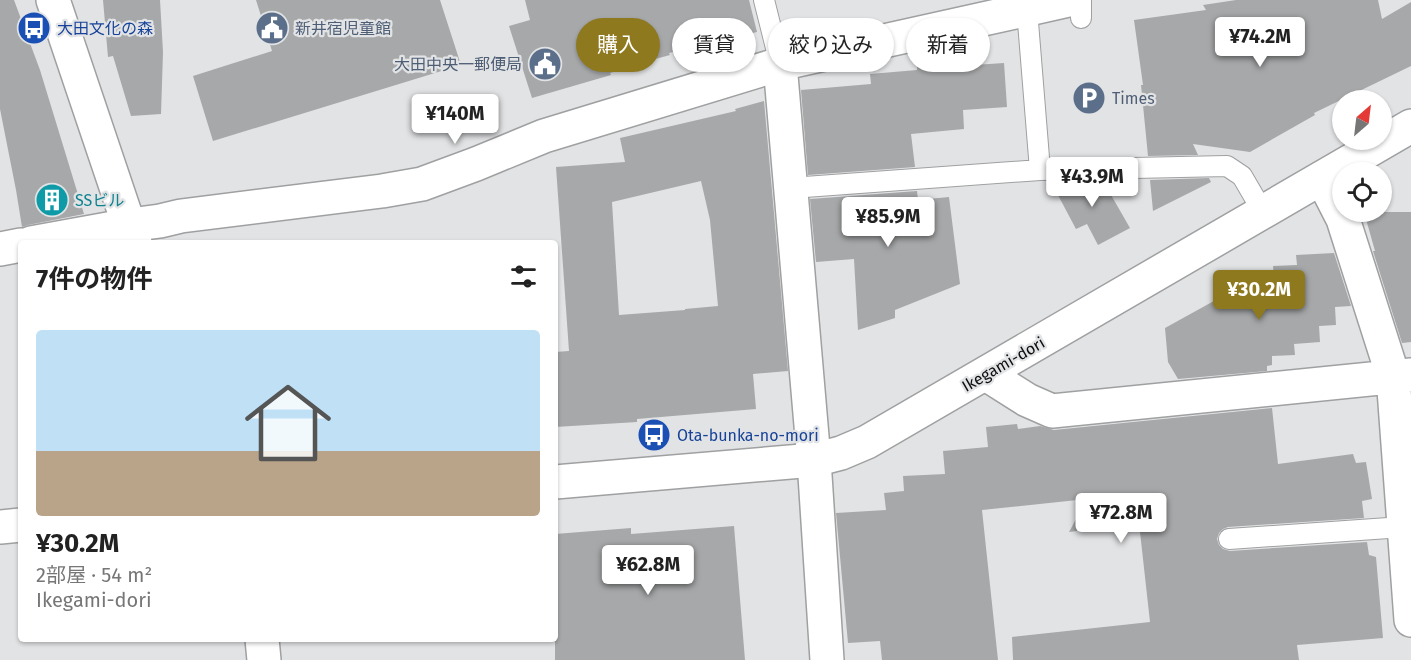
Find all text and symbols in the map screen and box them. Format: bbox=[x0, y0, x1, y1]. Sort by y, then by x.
bus stop icon: 大田文化の森 bbox=[16, 10, 52, 46]
public building icon: 新井宿児童館 bbox=[254, 10, 290, 46]
pin: ¥74.2M bbox=[1211, 17, 1309, 68]
chip: 購入 bbox=[576, 18, 660, 72]
chip: 賃貸 bbox=[672, 18, 756, 72]
chip: 絞り込み bbox=[768, 18, 894, 72]
chip: 新着 bbox=[906, 18, 990, 72]
place label: 大田文化の森 bbox=[57, 19, 153, 38]
place label: 新井宿児童館 bbox=[295, 19, 391, 38]
text: ¥74.2M bbox=[1229, 24, 1291, 48]
public building icon: 大田中央一郵便局 bbox=[527, 46, 563, 82]
place label: 大田中央一郵便局 bbox=[394, 55, 522, 74]
parking icon: Times bbox=[1071, 80, 1107, 116]
place label: Times bbox=[1112, 89, 1155, 108]
north arrow bbox=[1332, 90, 1392, 150]
map controls bbox=[1332, 90, 1392, 222]
pin: ¥140M bbox=[413, 94, 497, 145]
text: ¥140M bbox=[426, 101, 484, 125]
pin: ¥43.9M bbox=[1043, 157, 1141, 208]
button: locate bbox=[1332, 162, 1392, 222]
text: ¥43.9M bbox=[1060, 164, 1124, 188]
building icon: SSビル bbox=[34, 182, 70, 218]
place label: SSビル bbox=[75, 191, 124, 210]
pin: ¥85.9M bbox=[839, 197, 937, 248]
text: ¥85.9M bbox=[856, 204, 920, 228]
icon: filters bbox=[507, 260, 540, 293]
text: 7件の物件 bbox=[36, 264, 152, 295]
pin: ¥30.2M bbox=[1210, 270, 1308, 321]
text: ¥30.2M bbox=[1227, 277, 1291, 301]
street label: Ikegami-dori bbox=[958, 333, 1048, 396]
icon: home bbox=[234, 369, 342, 477]
bus stop icon: Ota-bunka-no-mori bbox=[636, 417, 672, 453]
place label: Ota-bunka-no-mori bbox=[677, 426, 819, 445]
pin: ¥72.8M bbox=[1072, 493, 1170, 544]
text: ¥72.8M bbox=[1089, 500, 1153, 524]
text: ¥30.2M bbox=[36, 528, 119, 559]
pin: ¥62.8M bbox=[599, 545, 697, 596]
text: ¥62.8M bbox=[616, 552, 680, 576]
text: 2部屋 · 54 m² bbox=[36, 563, 152, 587]
text: Ikegami-dori bbox=[36, 588, 152, 612]

